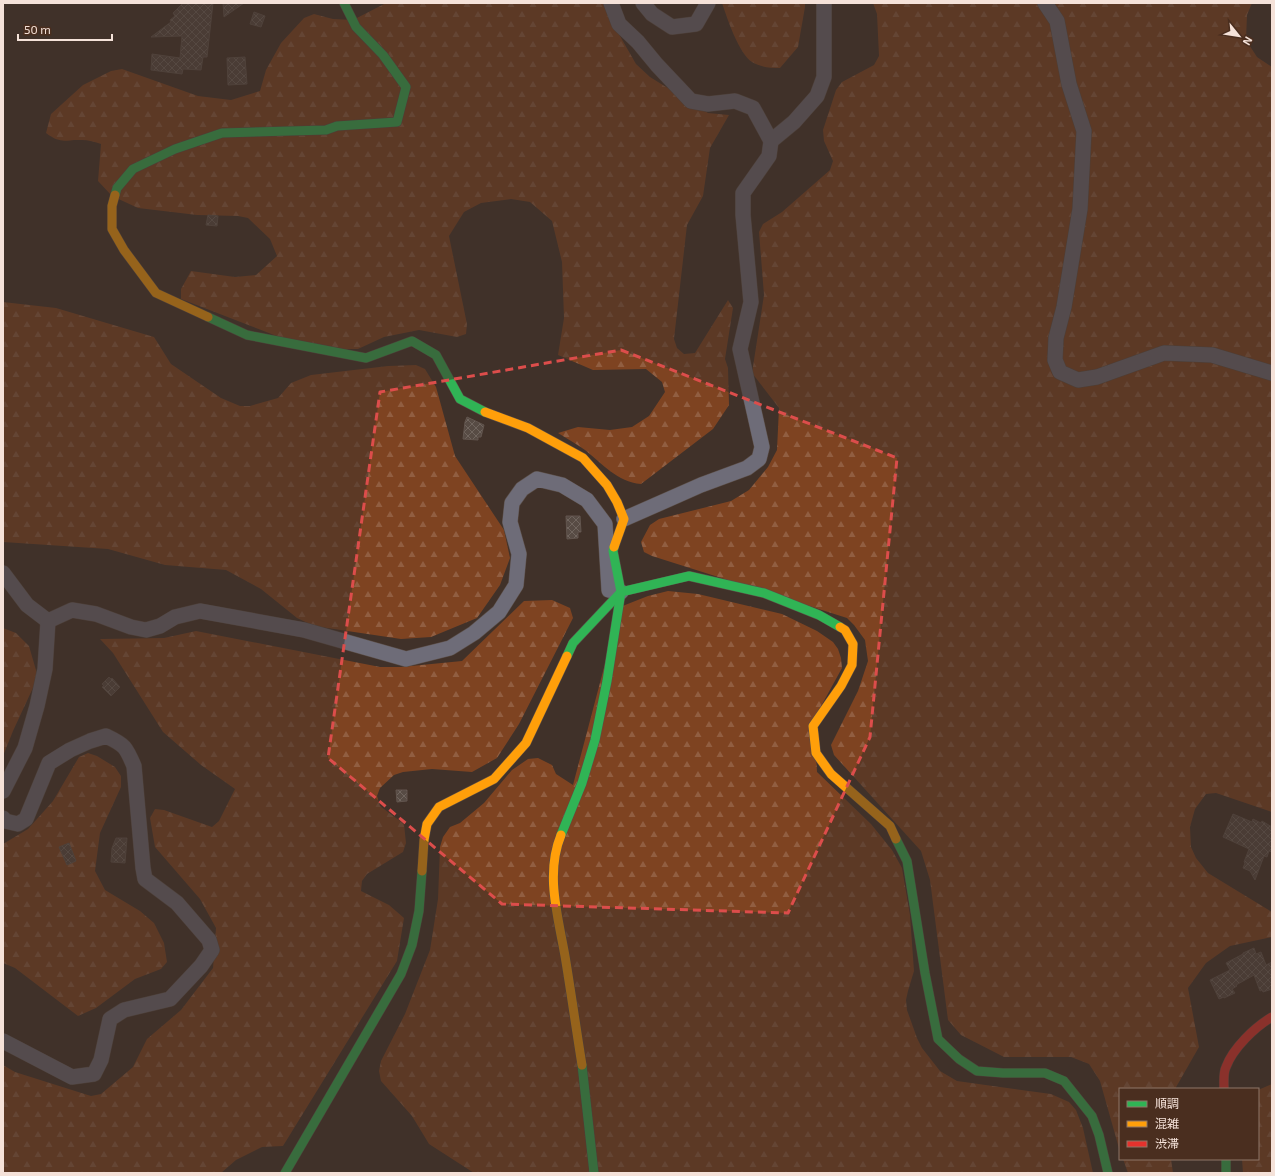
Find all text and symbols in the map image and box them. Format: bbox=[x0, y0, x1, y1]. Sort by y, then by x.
scale bar bbox=[18, 16, 112, 42]
north arrow bbox=[1219, 16, 1259, 56]
text: 50 m bbox=[24, 22, 51, 36]
text: N bbox=[1240, 35, 1256, 48]
legend bbox=[1119, 1088, 1259, 1160]
text: 順調 bbox=[1155, 1096, 1179, 1110]
text: 混雑 bbox=[1155, 1116, 1179, 1130]
text: 渋滞 bbox=[1155, 1136, 1179, 1150]

